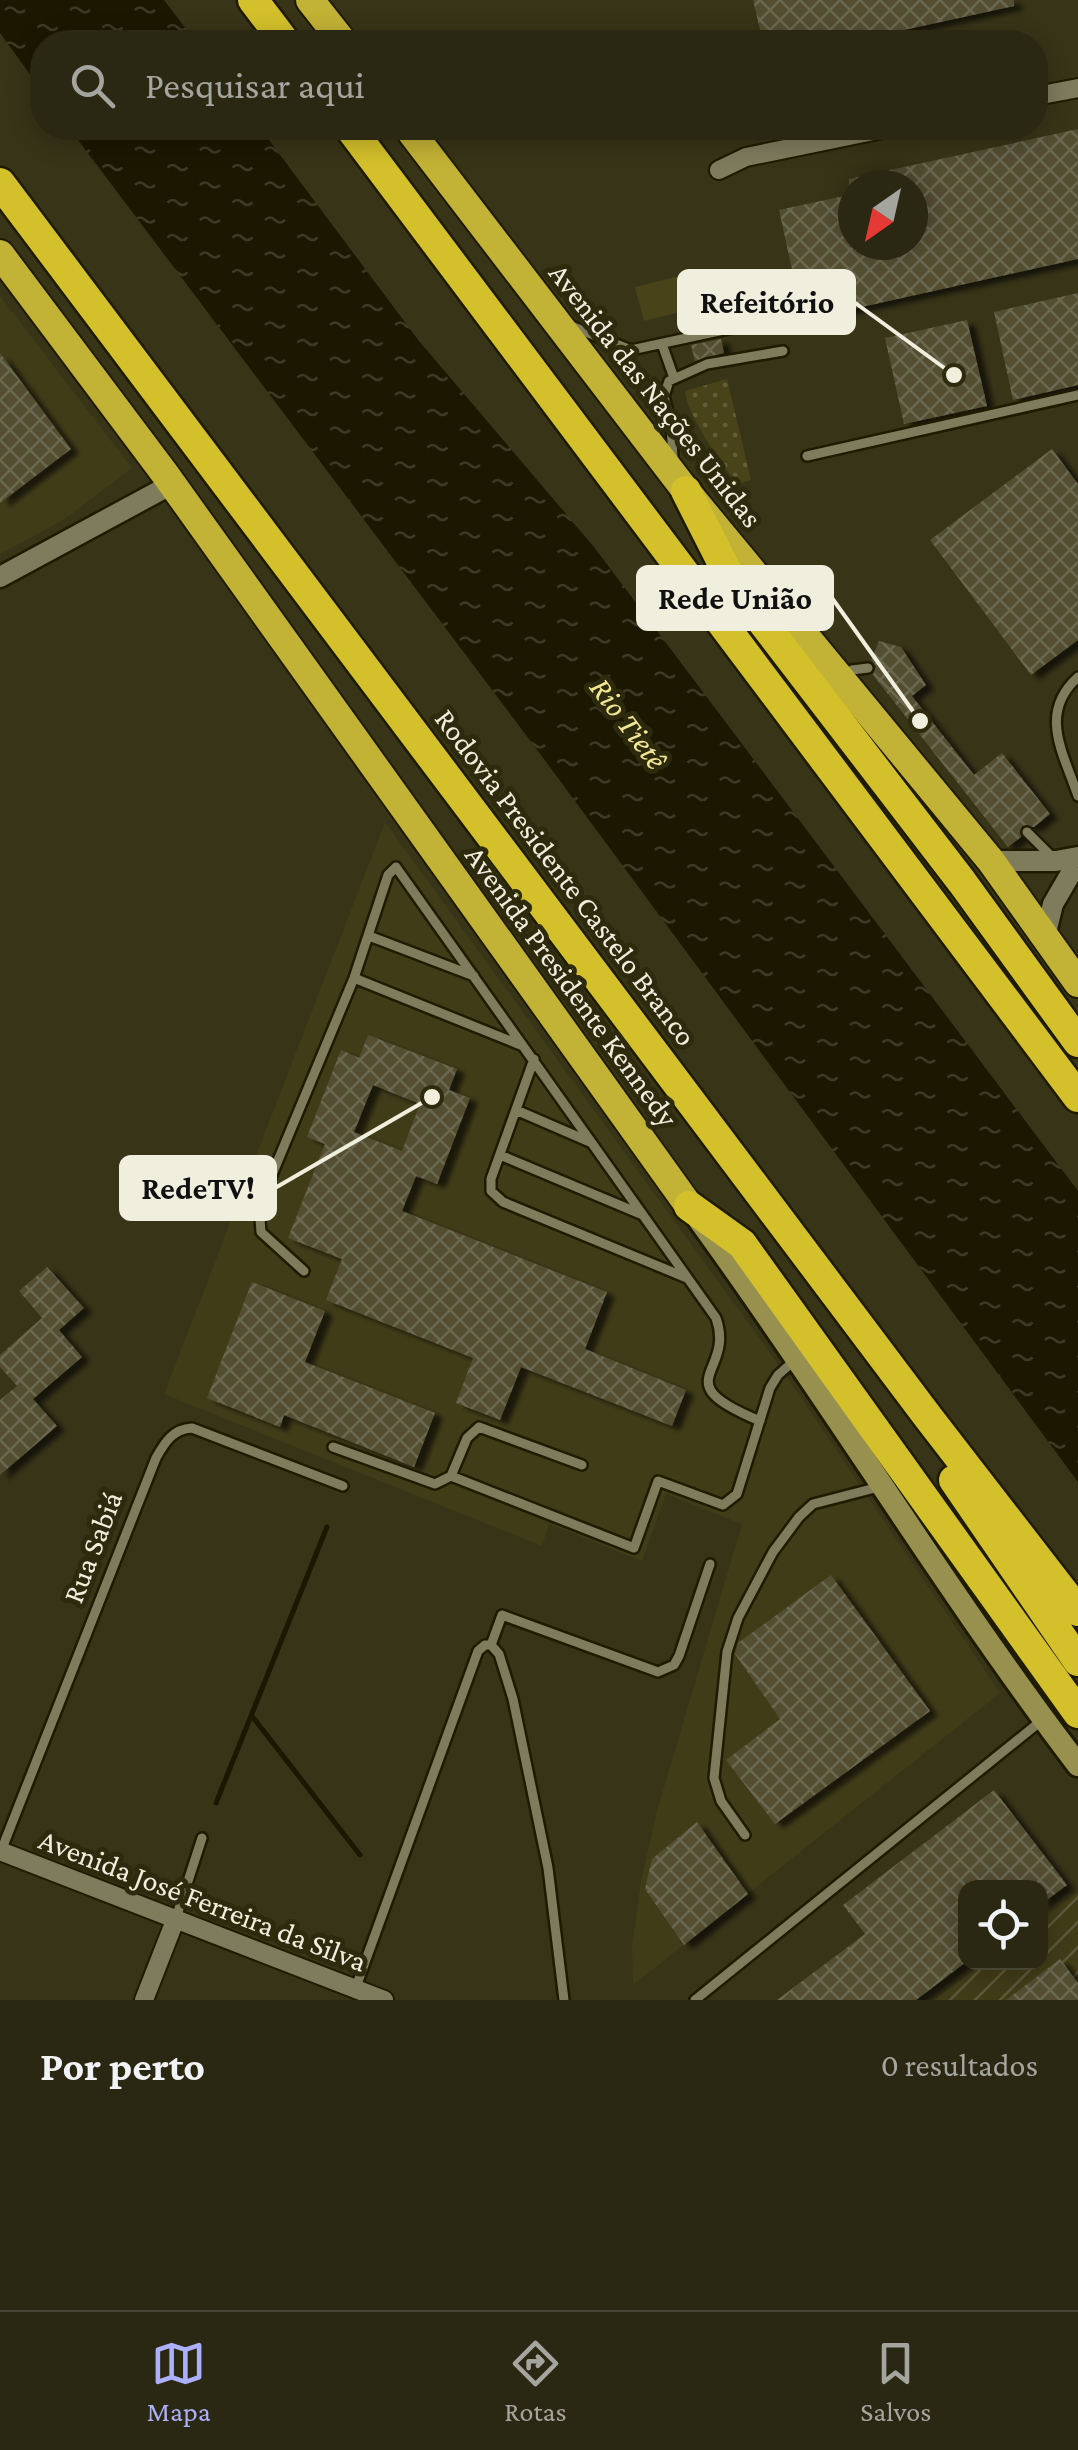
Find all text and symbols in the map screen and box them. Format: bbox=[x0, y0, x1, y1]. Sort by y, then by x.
search box bbox=[30, 30, 1048, 140]
icon: search bbox=[65, 58, 120, 113]
text: Pesquisar aqui bbox=[145, 64, 365, 106]
north arrow bbox=[838, 170, 928, 260]
street label: Avenida das Nações Unidas bbox=[542, 257, 769, 534]
callout: Refeitório bbox=[679, 271, 854, 333]
text: Refeitório bbox=[700, 284, 834, 320]
callout: Rede União bbox=[638, 567, 832, 629]
text: Rede União bbox=[658, 580, 812, 616]
water label: Rio Tietê bbox=[583, 670, 676, 777]
street label: Rodovia Presidente Castelo Branco bbox=[429, 702, 703, 1052]
street label: Avenida Presidente Kennedy bbox=[458, 839, 685, 1134]
callout: RedeTV! bbox=[121, 1157, 275, 1219]
text: RedeTV! bbox=[141, 1170, 255, 1206]
street label: Rua Sabiá bbox=[56, 1486, 128, 1607]
street label: Avenida José Ferreira da Silva bbox=[35, 1822, 371, 1978]
map controls bbox=[958, 1880, 1048, 1970]
button: locate bbox=[958, 1880, 1048, 1970]
text: Por perto bbox=[40, 2042, 205, 2089]
text: 0 resultados bbox=[881, 2047, 1038, 2083]
tab: Mapa bbox=[147, 2336, 211, 2427]
tab: Rotas bbox=[504, 2336, 567, 2427]
tab: Salvos bbox=[860, 2336, 931, 2427]

